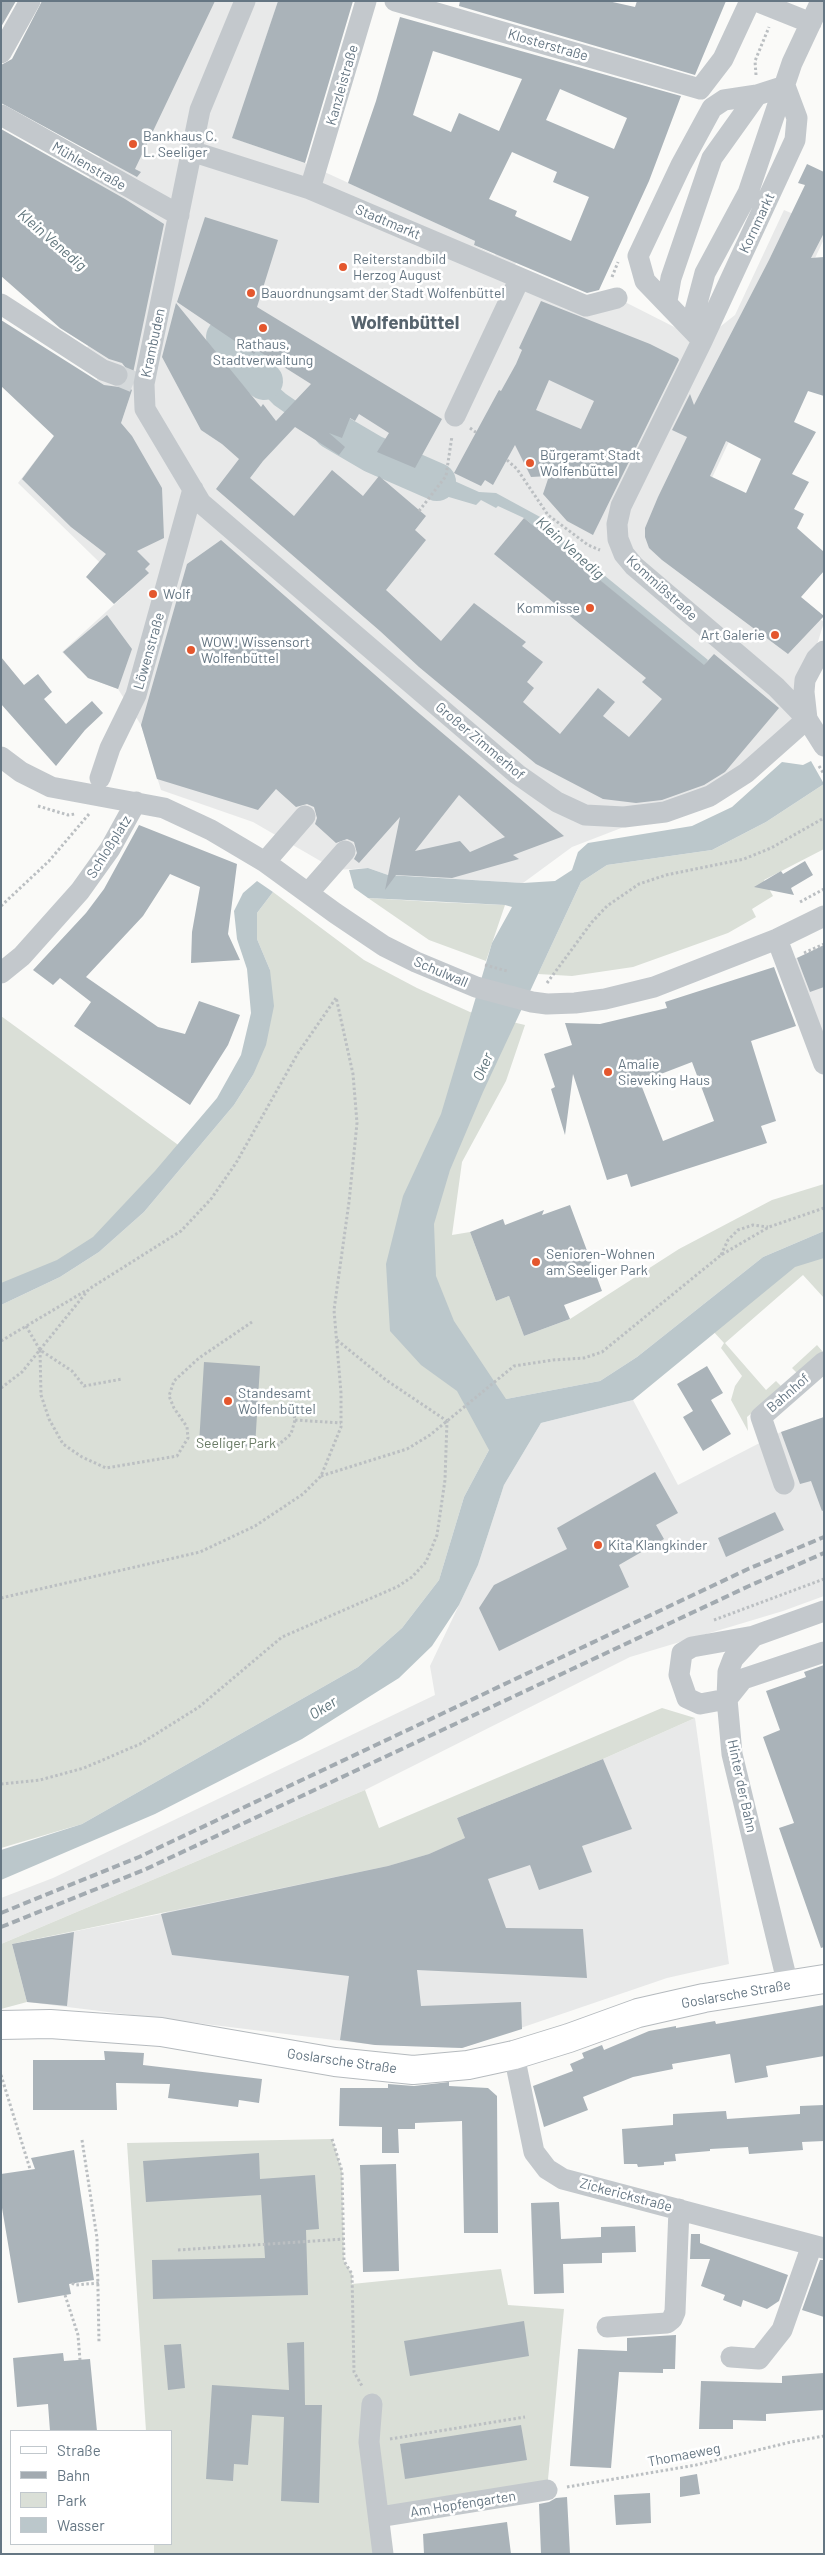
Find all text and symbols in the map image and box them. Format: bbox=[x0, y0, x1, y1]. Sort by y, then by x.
street label: Klosterstraße bbox=[506, 26, 590, 64]
street label: Kanzleistraße bbox=[322, 43, 362, 127]
place label: Bankhaus C. L. Seeliger bbox=[143, 128, 217, 160]
street label: Mühlenstraße bbox=[49, 138, 129, 194]
marker: Bankhaus C. L. Seeliger bbox=[127, 138, 139, 150]
street label: Kornmarkt bbox=[736, 190, 778, 256]
street label: Stadtmarkt bbox=[353, 201, 423, 243]
water label: Klein Venedig bbox=[14, 205, 90, 275]
place label: Reiterstandbild Herzog August bbox=[353, 251, 446, 284]
marker: Reiterstandbild Herzog August bbox=[337, 261, 349, 273]
place label: Bauordnungsamt der Stadt Wolfenbüttel bbox=[261, 285, 505, 301]
marker: Bauordnungsamt der Stadt Wolfenbüttel bbox=[245, 287, 257, 299]
street label: Krambuden bbox=[137, 307, 169, 379]
district label: Wolfenbüttel bbox=[351, 312, 459, 334]
marker: Rathaus, Stadtverwaltung bbox=[257, 322, 269, 334]
place label: Rathaus, Stadtverwaltung bbox=[213, 336, 313, 368]
place label: Bürgeramt Stadt Wolfenbüttel bbox=[540, 447, 641, 480]
marker: Bürgeramt Stadt Wolfenbüttel bbox=[524, 457, 536, 469]
water label: Klein Venedig bbox=[532, 513, 608, 583]
street label: Kommißstraße bbox=[623, 552, 701, 624]
place label: Wolf bbox=[163, 586, 190, 602]
marker: Wolf bbox=[147, 588, 159, 600]
place label: Kommisse bbox=[517, 600, 580, 616]
marker: Kommisse bbox=[584, 602, 596, 614]
street label: Löwenstraße bbox=[130, 611, 168, 691]
place label: Art Galerie bbox=[701, 627, 765, 643]
marker: Art Galerie bbox=[769, 629, 781, 641]
place label: WOW! Wissensort Wolfenbüttel bbox=[201, 634, 310, 666]
marker: WOW! Wissensort Wolfenbüttel bbox=[185, 644, 197, 656]
street label: Großer Zimmerhof bbox=[432, 699, 528, 783]
street label: Schloßplatz bbox=[83, 812, 135, 882]
street label: Schulwall bbox=[411, 953, 471, 991]
water label: Oker bbox=[469, 1050, 497, 1084]
place label: Amalie Sieveking Haus bbox=[618, 1056, 710, 1088]
marker: Amalie Sieveking Haus bbox=[602, 1066, 614, 1078]
place label: Senioren-Wohnen am Seeliger Park bbox=[546, 1246, 655, 1278]
marker: Senioren-Wohnen am Seeliger Park bbox=[530, 1256, 542, 1268]
street label: Bahnhof bbox=[763, 1370, 813, 1416]
place label: Standesamt Wolfenbüttel bbox=[238, 1385, 316, 1418]
marker: Standesamt Wolfenbüttel bbox=[222, 1395, 234, 1407]
park label: Seeliger Park bbox=[196, 1435, 276, 1451]
place label: Kita Klangkinder bbox=[608, 1537, 707, 1553]
marker: Kita Klangkinder bbox=[592, 1539, 604, 1551]
water label: Oker bbox=[306, 1693, 340, 1723]
street label: Hinter der Bahn bbox=[724, 1738, 760, 1834]
street label: Goslarsche Straße bbox=[680, 1976, 792, 2012]
street label: Goslarsche Straße bbox=[286, 2045, 398, 2077]
street label: Zickerickstraße bbox=[578, 2175, 674, 2215]
legend bbox=[10, 2430, 172, 2545]
street label: Thomaeweg bbox=[646, 2440, 722, 2470]
text: Straße bbox=[57, 2441, 101, 2459]
text: Bahn bbox=[57, 2466, 90, 2484]
street label: Am Hopfengarten bbox=[409, 2487, 517, 2521]
text: Park bbox=[57, 2491, 86, 2509]
text: Wasser bbox=[57, 2516, 105, 2534]

